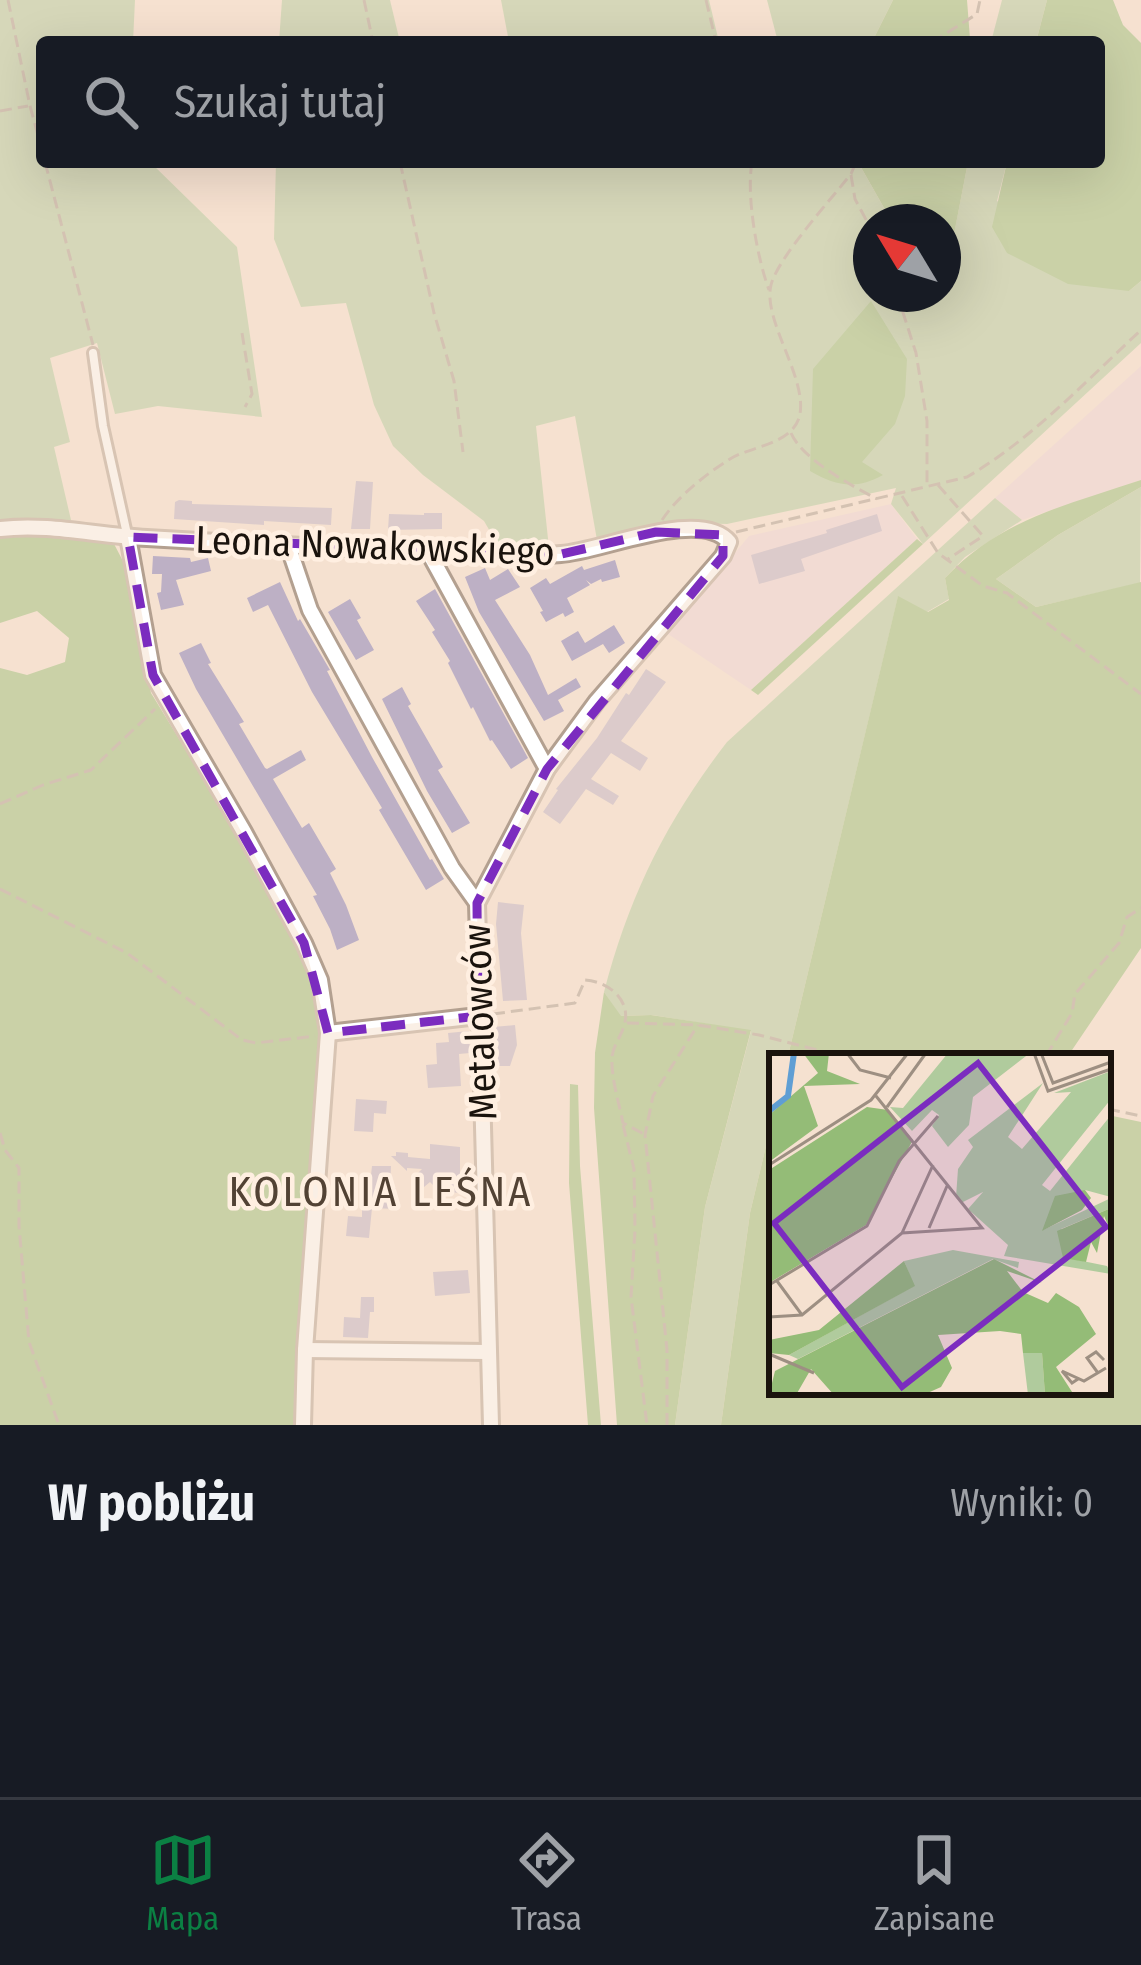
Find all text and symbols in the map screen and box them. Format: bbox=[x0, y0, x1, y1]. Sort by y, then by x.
search box bbox=[36, 36, 1105, 168]
icon: search bbox=[78, 69, 144, 135]
text: Szukaj tutaj bbox=[174, 75, 386, 129]
north arrow bbox=[853, 204, 961, 312]
street label: Leona Nowakowskiego bbox=[195, 517, 555, 575]
street label: Metalowców bbox=[454, 923, 506, 1121]
inset map bbox=[769, 1053, 1111, 1395]
district label: KOLONIA LEŚNA bbox=[229, 1166, 533, 1217]
text: W pobliżu bbox=[48, 1472, 255, 1534]
text: Wyniki: 0 bbox=[950, 1480, 1093, 1526]
tab: Mapa bbox=[146, 1827, 219, 1939]
tab: Trasa bbox=[511, 1827, 582, 1939]
tab: Zapisane bbox=[874, 1827, 995, 1939]

